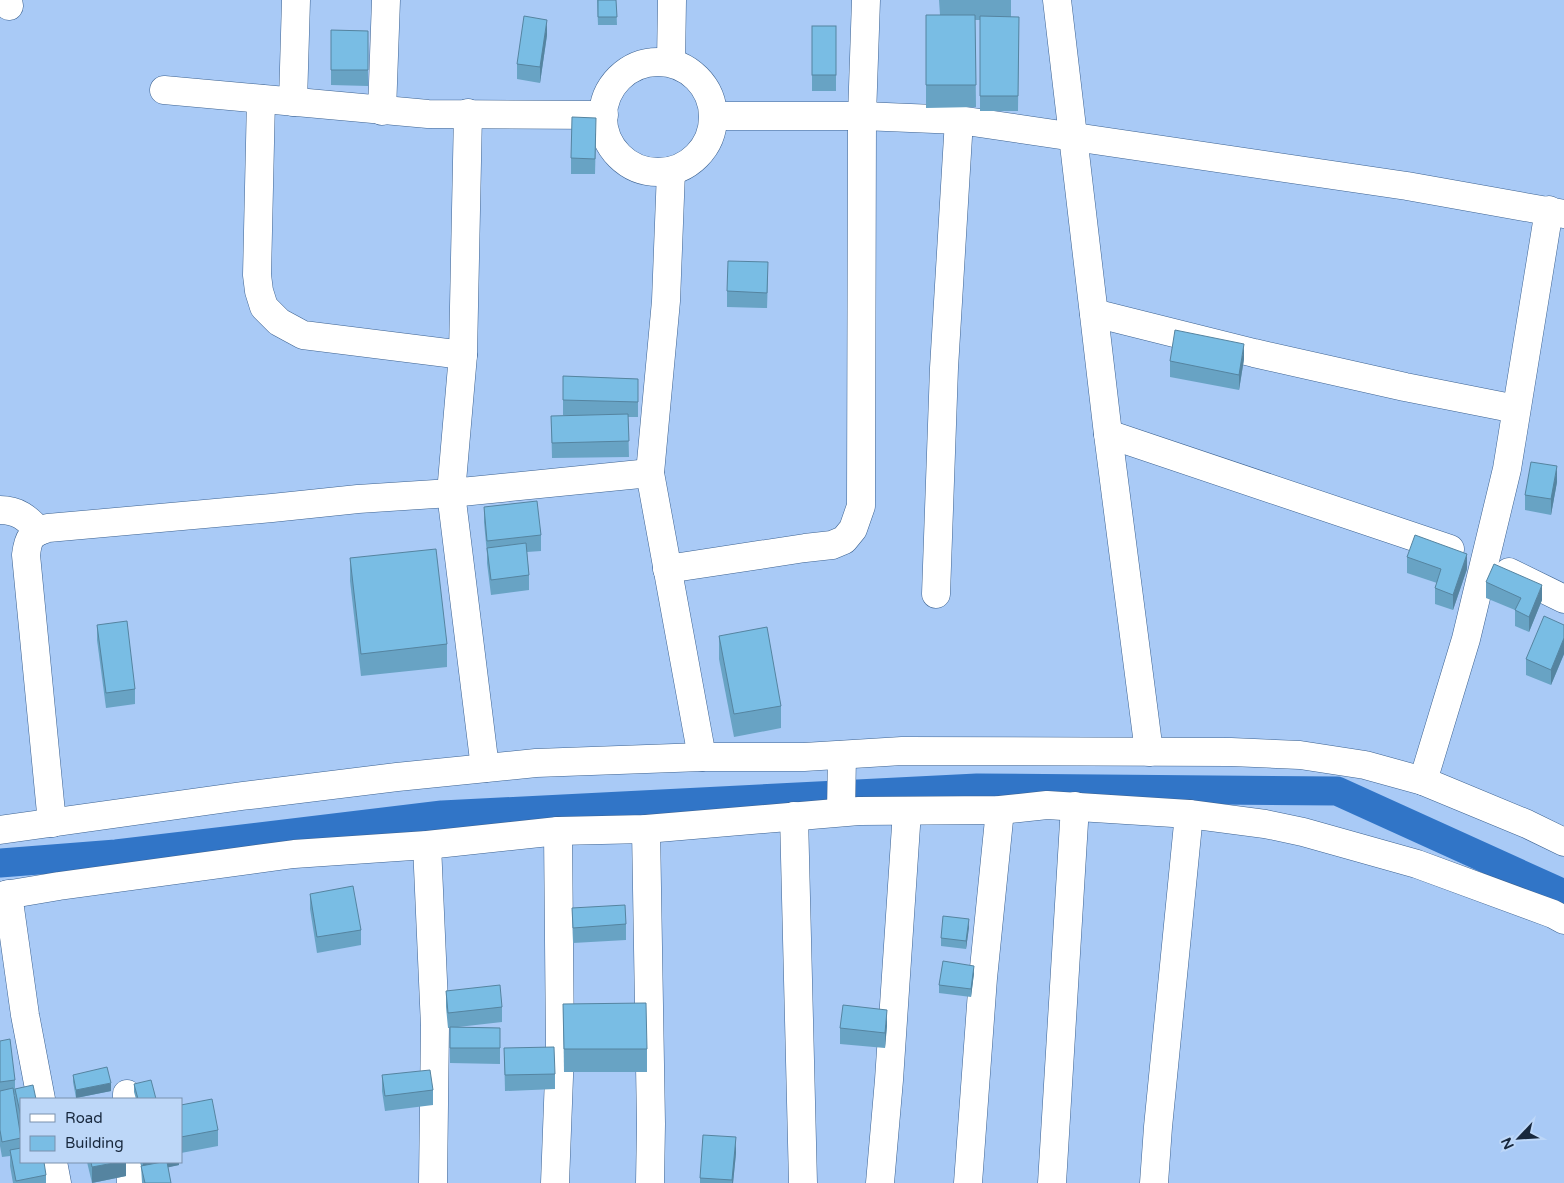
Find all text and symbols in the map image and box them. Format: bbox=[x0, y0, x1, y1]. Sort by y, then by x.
legend bbox=[20, 1098, 182, 1163]
text: Road bbox=[65, 1109, 103, 1127]
north arrow bbox=[1494, 1113, 1544, 1163]
text: Building bbox=[65, 1134, 124, 1152]
text: N bbox=[1498, 1135, 1518, 1152]

